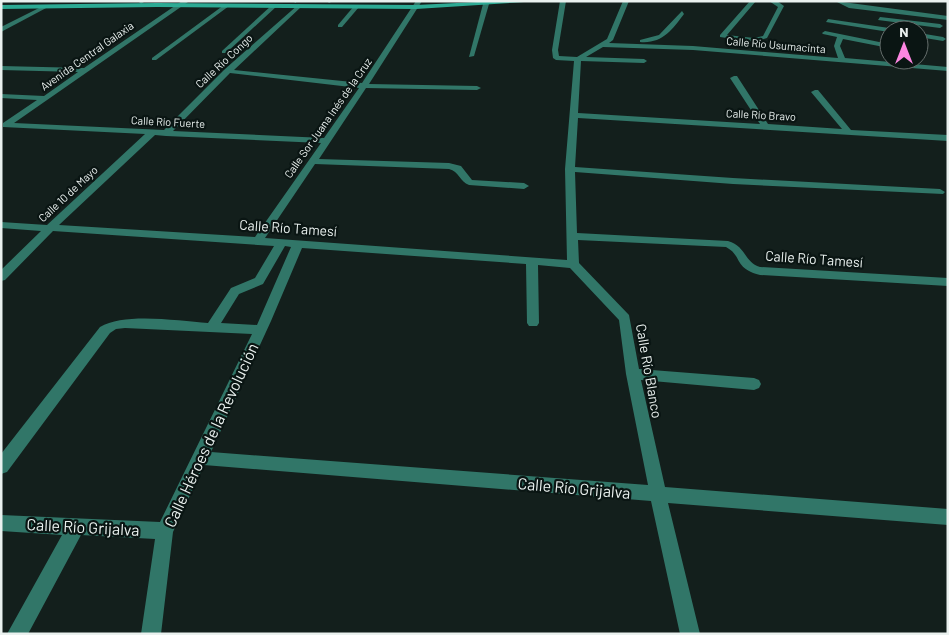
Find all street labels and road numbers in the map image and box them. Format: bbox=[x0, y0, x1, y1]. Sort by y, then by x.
street label: Avenida Central Galaxia bbox=[38, 19, 136, 93]
street label: Calle Río Congo bbox=[193, 31, 255, 90]
street label: Calle Río Usumacinta bbox=[726, 34, 826, 55]
street label: Calle Sor Juana Inés de la Cruz bbox=[281, 55, 374, 180]
street label: Calle Río Bravo bbox=[726, 106, 796, 123]
street label: Calle Río Fuerte bbox=[131, 113, 206, 130]
street label: Calle 10 de Mayo bbox=[35, 163, 100, 224]
street label: Calle Río Tamesí bbox=[239, 216, 337, 239]
street label: Calle Río Tamesí bbox=[765, 247, 863, 270]
street label: Calle Río Blanco bbox=[633, 322, 666, 420]
street label: Calle Héroes de la Revolución bbox=[159, 340, 262, 530]
street label: Calle Río Grijalva bbox=[517, 473, 631, 502]
street label: Calle Río Grijalva bbox=[26, 514, 140, 539]

